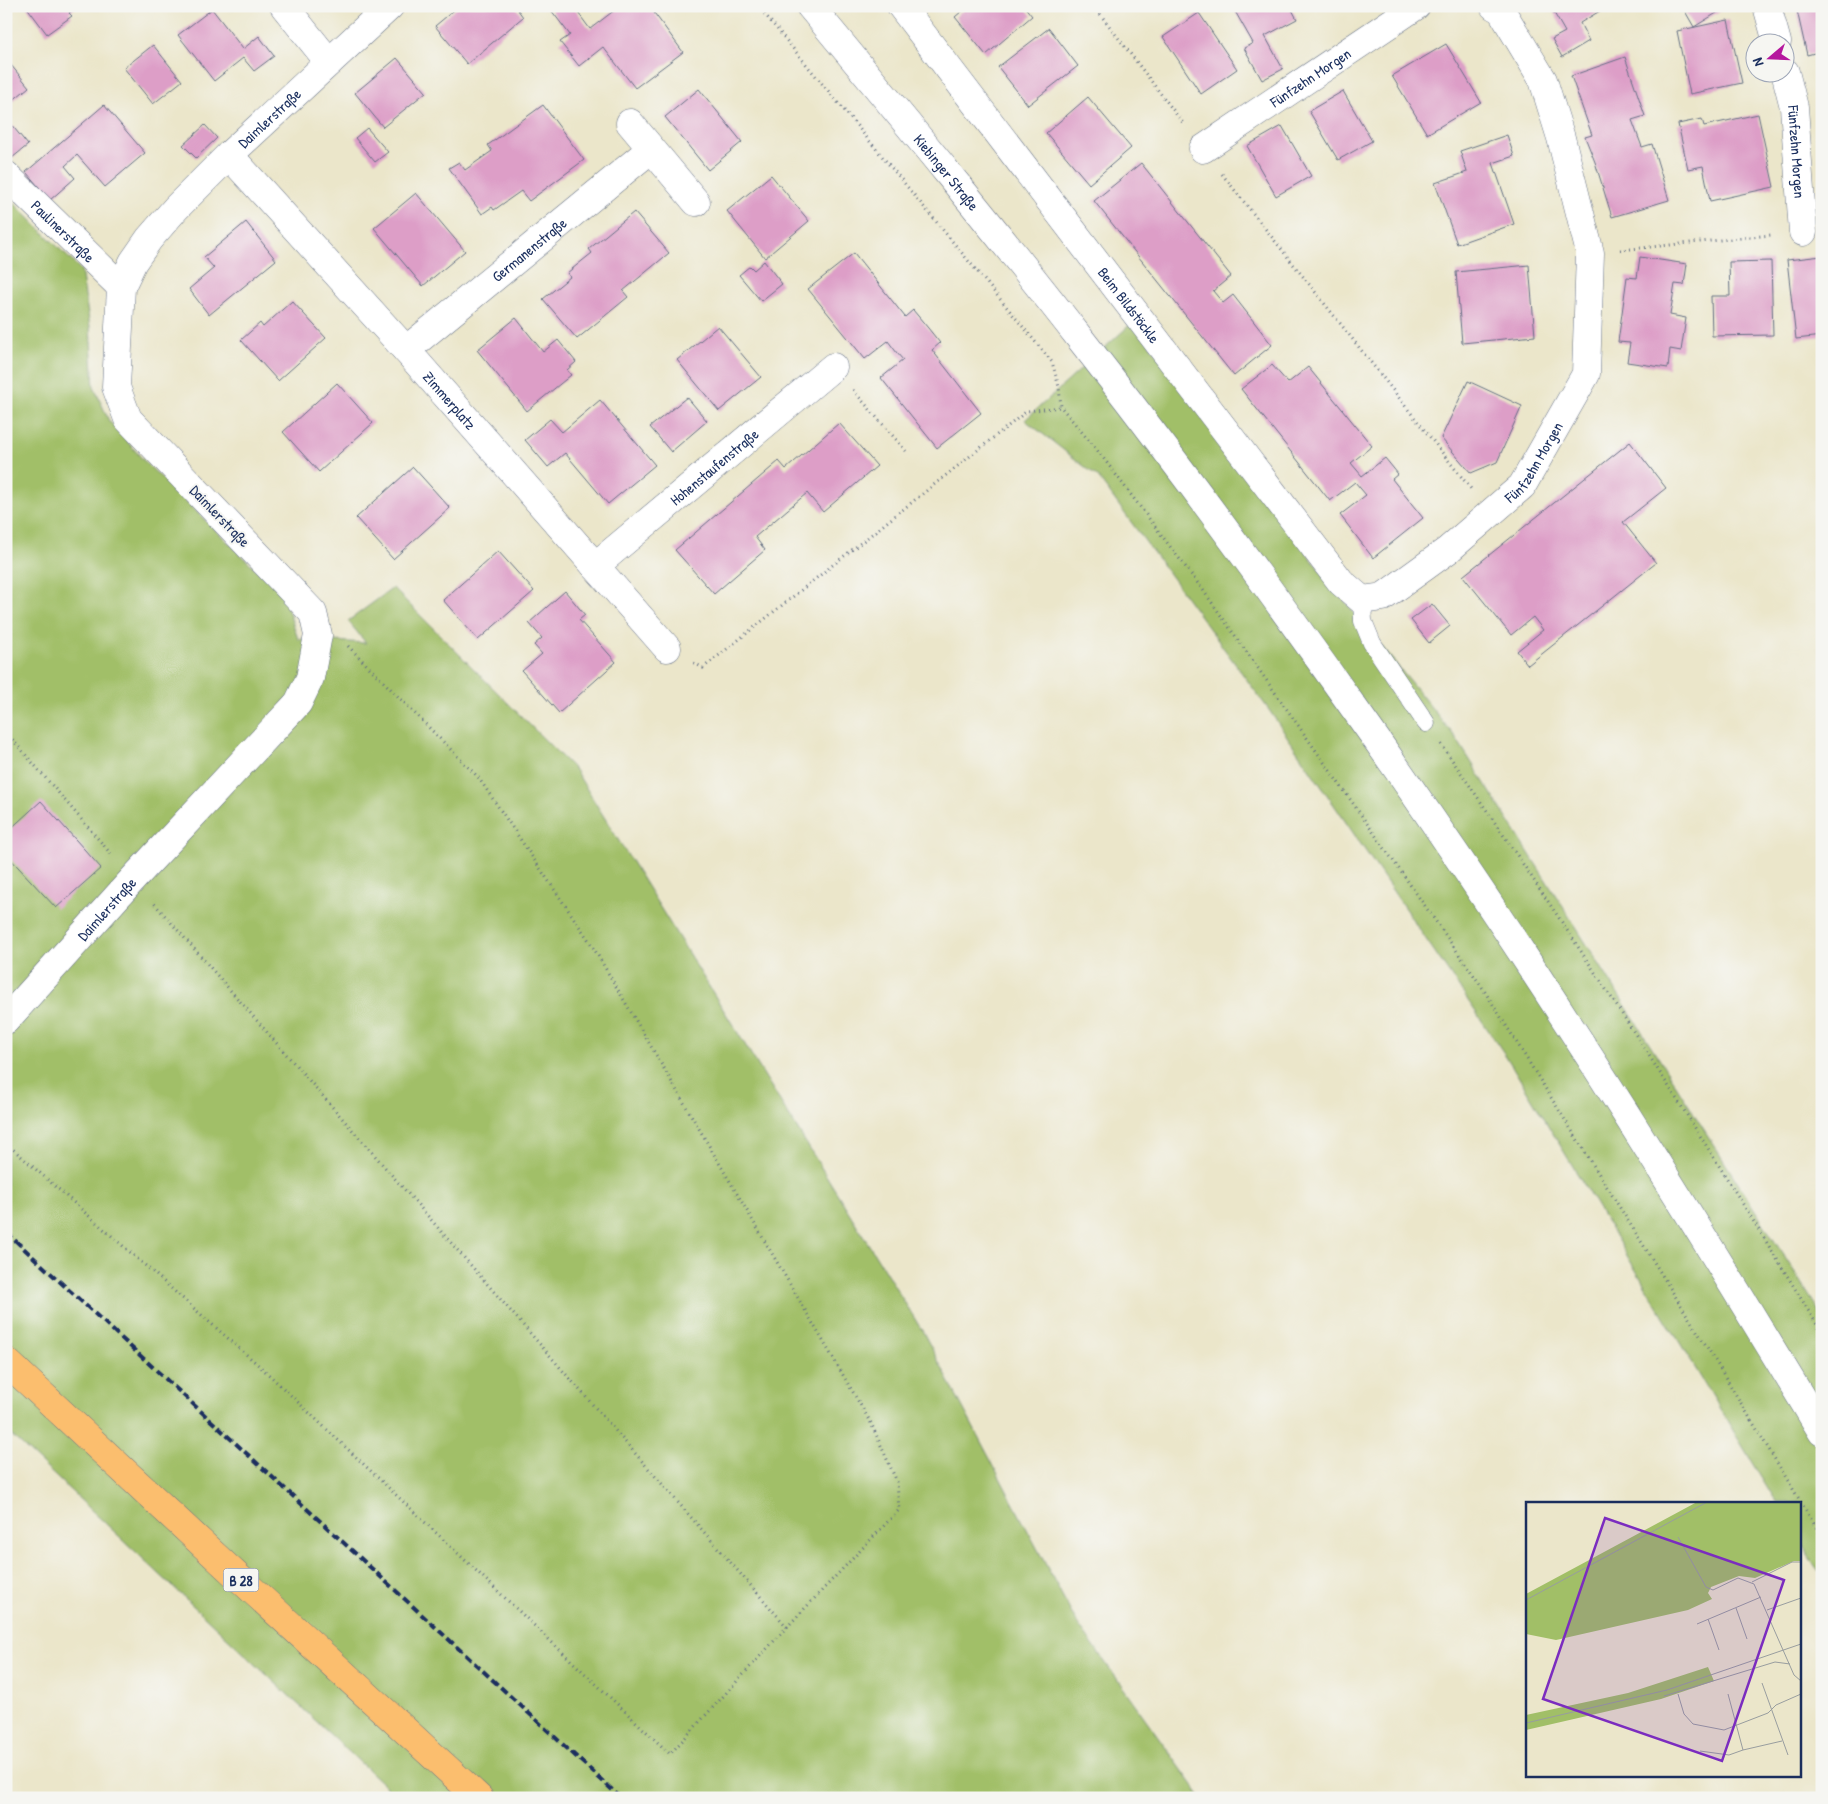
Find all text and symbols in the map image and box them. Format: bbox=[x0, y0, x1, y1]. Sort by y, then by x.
north arrow bbox=[1746, 32, 1796, 82]
street label: Fünfzehn Morgen bbox=[1265, 42, 1355, 112]
text: N bbox=[1747, 55, 1767, 69]
street label: Daimlerstraße bbox=[233, 83, 305, 152]
street label: Fünfzehn Morgen bbox=[1783, 104, 1811, 199]
street label: Kiebinger Straße bbox=[909, 129, 984, 215]
street label: Paulinerstraße bbox=[27, 195, 100, 267]
street label: Germanenstraße bbox=[487, 212, 571, 286]
street label: Beim Bildstöckle bbox=[1093, 262, 1165, 347]
street label: Zimmerplatz bbox=[419, 366, 482, 434]
street label: Fünfzehn Morgen bbox=[1499, 417, 1567, 508]
street label: Hohenstaufenstraße bbox=[665, 423, 763, 510]
street label: Daimlerstraße bbox=[185, 480, 255, 552]
street label: Daimlerstraße bbox=[72, 872, 141, 945]
inset map bbox=[1526, 1502, 1800, 1776]
road number: B 28 bbox=[224, 1568, 258, 1592]

